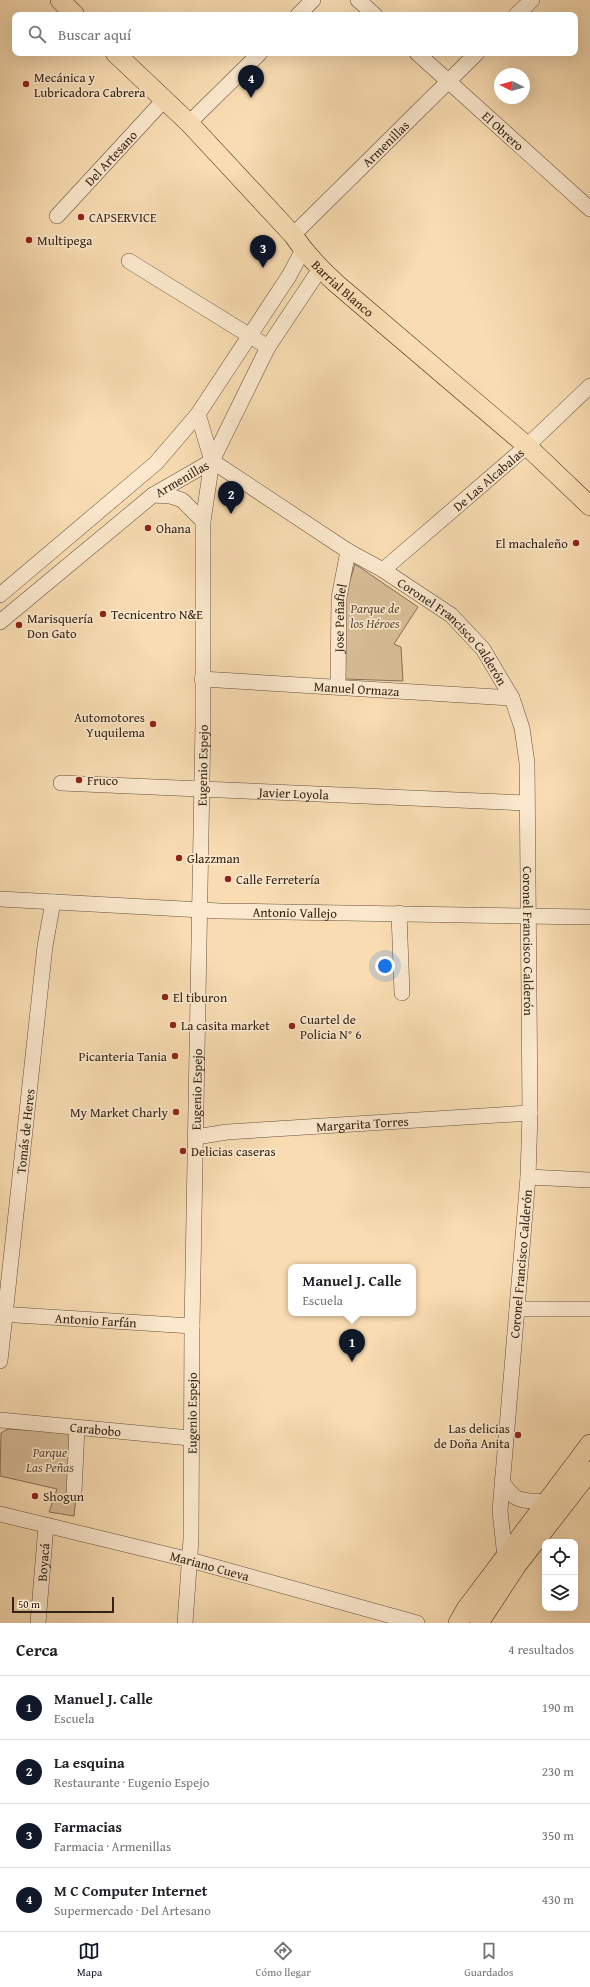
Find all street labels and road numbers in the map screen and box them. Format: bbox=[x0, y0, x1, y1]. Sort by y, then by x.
street label: El Obrero bbox=[478, 107, 529, 155]
street label: Armenillas bbox=[358, 116, 413, 171]
street label: Del Artesano bbox=[80, 126, 141, 190]
street label: Barrial Blanco bbox=[308, 256, 378, 321]
street label: De Las Alcabalas bbox=[448, 443, 528, 515]
street label: Armenillas bbox=[151, 455, 212, 502]
street label: Coronel Francisco Calderón bbox=[394, 573, 512, 689]
street label: Jose Peñafiel bbox=[329, 582, 351, 655]
street label: Manuel Ormaza bbox=[313, 676, 401, 701]
street label: Eugenio Espejo bbox=[192, 724, 212, 806]
street label: Javier Loyola bbox=[256, 782, 330, 804]
street label: Coronel Francisco Calderón bbox=[518, 866, 539, 1017]
street label: Antonio Vallejo bbox=[252, 902, 337, 922]
street label: Eugenio Espejo bbox=[186, 1048, 207, 1130]
street label: Tomás de Heres bbox=[11, 1088, 39, 1175]
street label: Margarita Torres bbox=[315, 1111, 409, 1136]
street label: Coronel Francisco Calderón bbox=[505, 1188, 537, 1339]
street label: Antonio Farfán bbox=[54, 1308, 138, 1332]
street label: Eugenio Espejo bbox=[182, 1372, 201, 1454]
street label: Carabobo bbox=[69, 1417, 122, 1441]
street label: Boyacá bbox=[32, 1541, 54, 1582]
street label: Mariano Cueva bbox=[168, 1546, 252, 1586]

